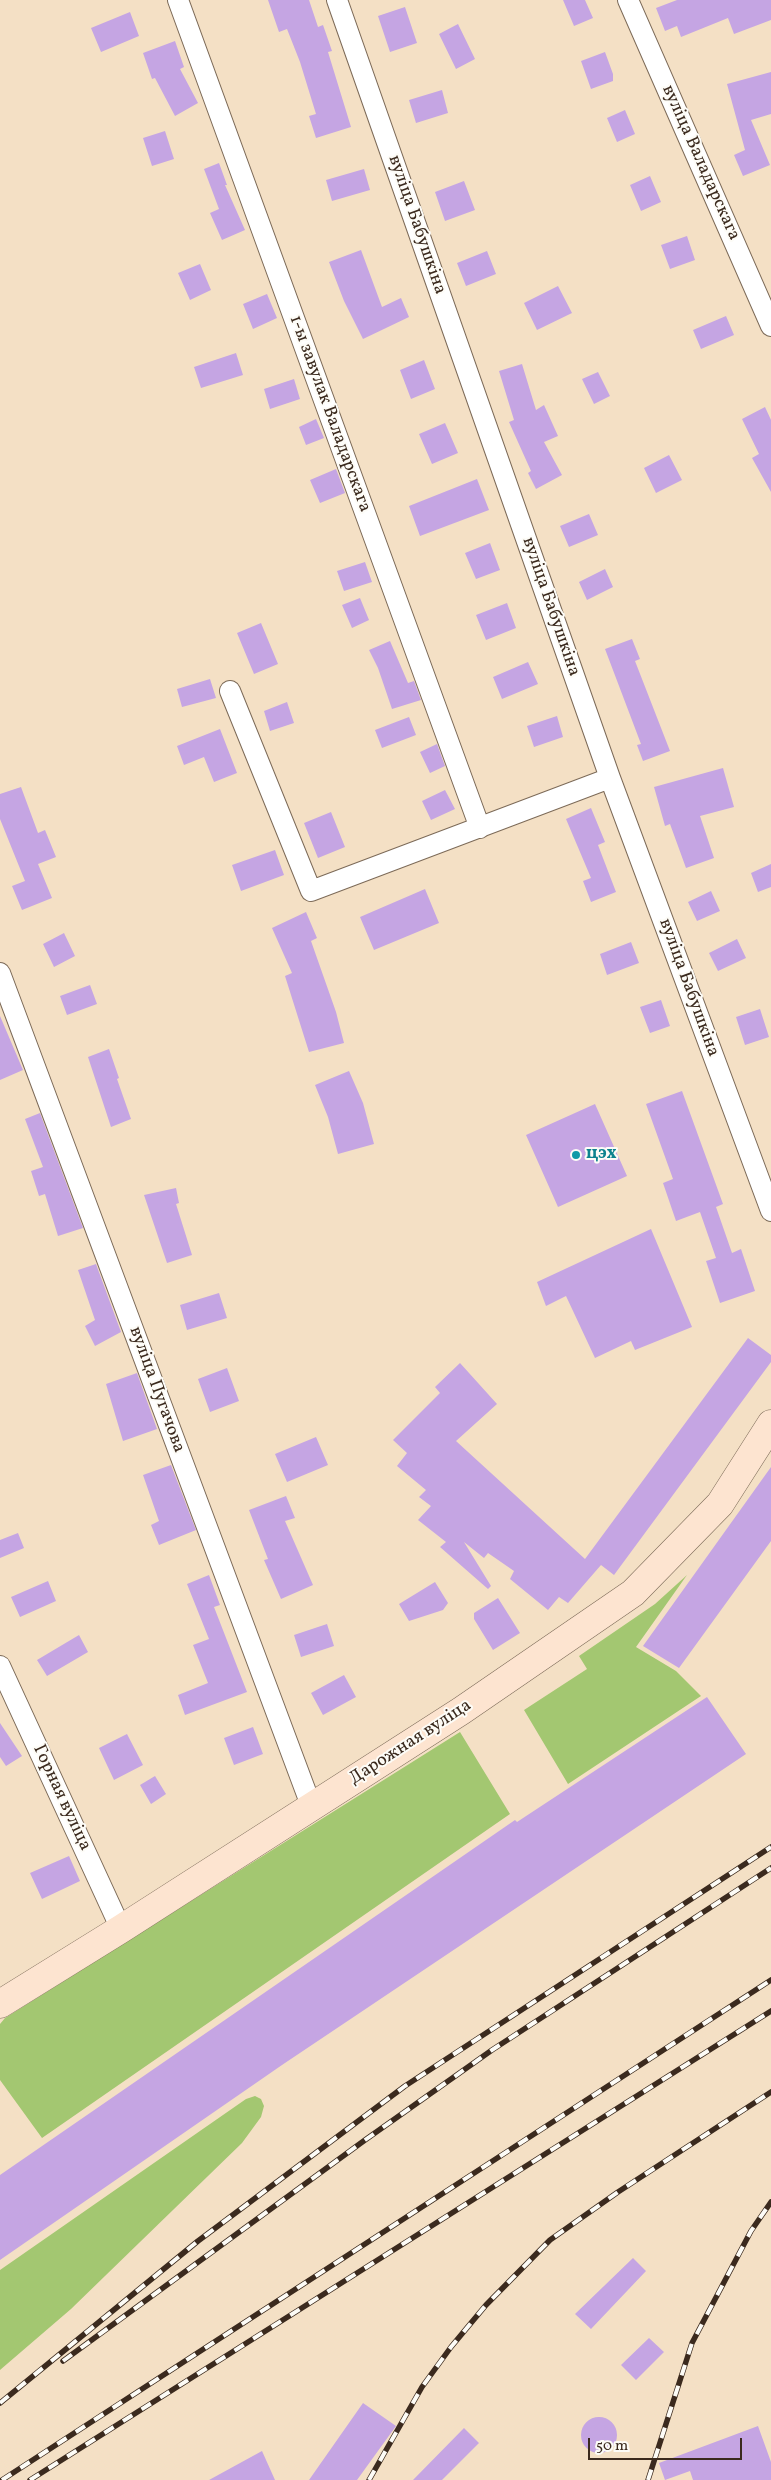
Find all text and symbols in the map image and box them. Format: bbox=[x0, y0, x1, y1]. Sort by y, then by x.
street label: вуліца Валадарскага bbox=[656, 82, 744, 244]
street label: вуліца Бабушкіна bbox=[382, 153, 450, 297]
street label: 1-ы завулак Валадарскага bbox=[283, 313, 375, 515]
street label: вуліца Бабушкіна bbox=[516, 535, 584, 679]
street label: вуліца Бабушкіна bbox=[653, 916, 723, 1060]
place label: цэх bbox=[586, 1144, 617, 1166]
marker: цэх bbox=[570, 1149, 582, 1161]
street label: вуліца Пугачова bbox=[123, 1324, 189, 1456]
street label: Дарожная вуліца bbox=[346, 1695, 476, 1791]
street label: Горная вуліца bbox=[27, 1742, 95, 1854]
scale bar bbox=[591, 2428, 745, 2460]
text: 50 m bbox=[596, 2436, 628, 2457]

